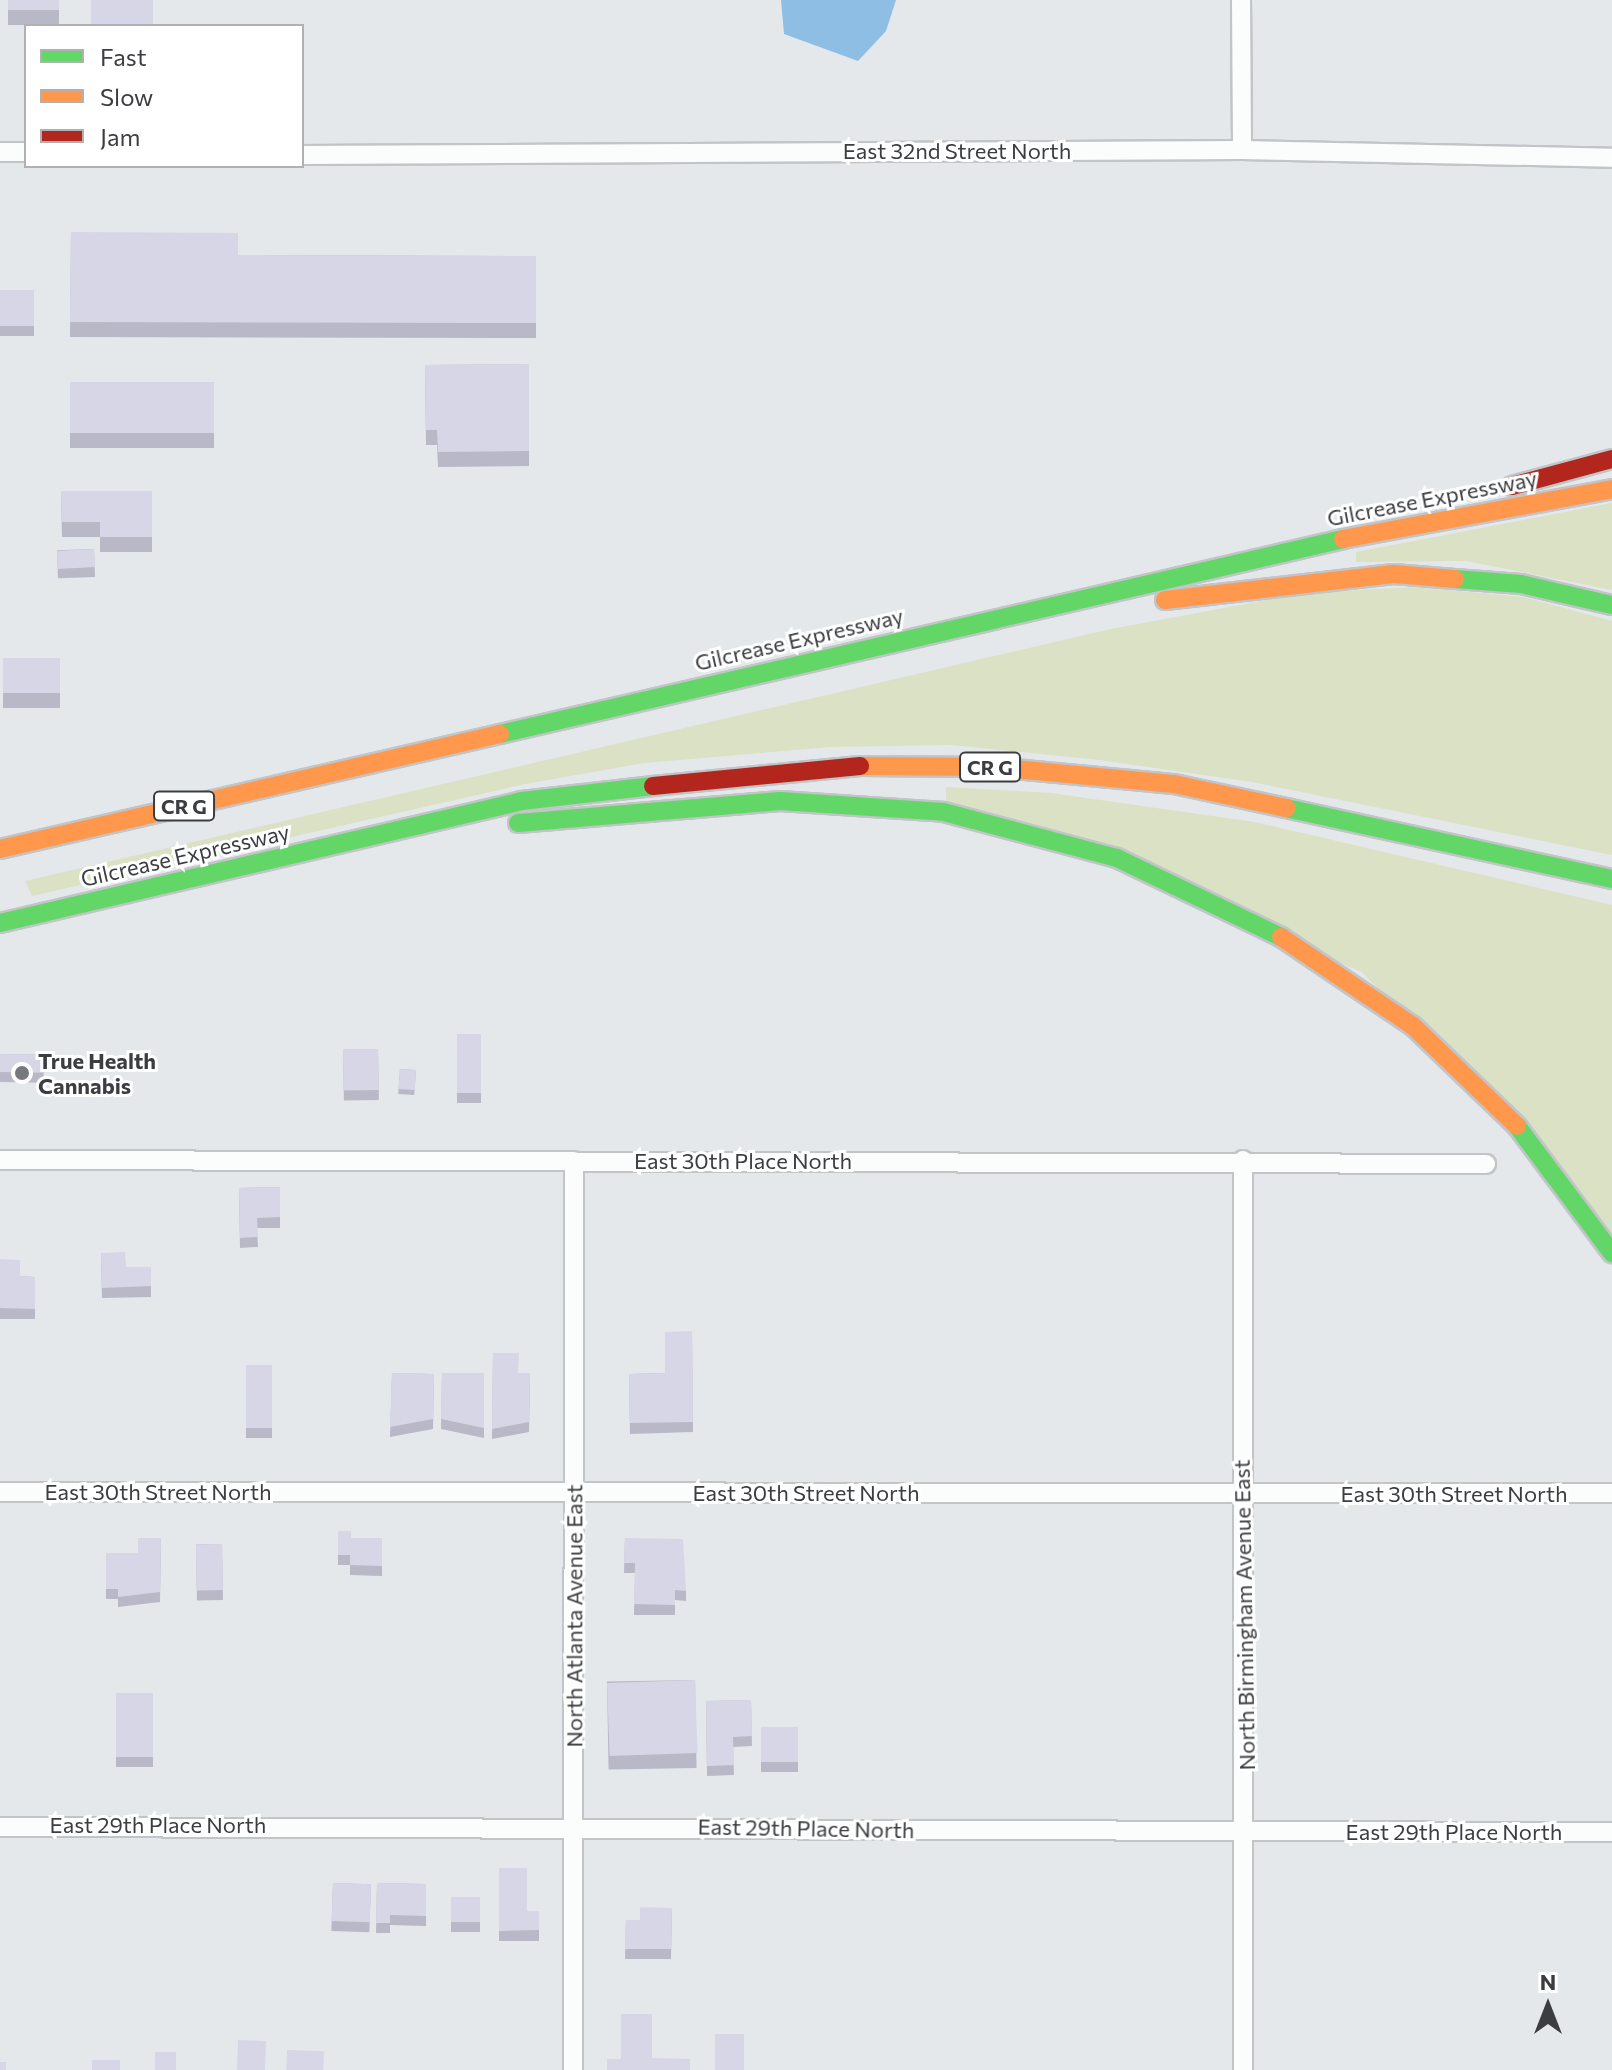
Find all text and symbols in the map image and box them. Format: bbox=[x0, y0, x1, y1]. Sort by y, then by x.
legend bbox=[24, 24, 304, 168]
text: Fast bbox=[100, 42, 147, 71]
text: Slow bbox=[100, 82, 153, 111]
text: Jam bbox=[100, 122, 140, 151]
street label: East 32nd Street North bbox=[843, 138, 1071, 164]
street label: Gilcrease Expressway bbox=[1325, 465, 1539, 531]
street label: Gilcrease Expressway bbox=[692, 602, 906, 676]
road number: CR G bbox=[958, 751, 1022, 783]
road number: CR G bbox=[152, 790, 216, 822]
street label: Gilcrease Expressway bbox=[78, 818, 292, 892]
place label: True Health Cannabis bbox=[38, 1047, 156, 1098]
marker: True Health Cannabis bbox=[13, 1064, 31, 1082]
street label: East 30th Place North bbox=[634, 1148, 852, 1174]
street label: North Birmingham Avenue East bbox=[1228, 1459, 1260, 1771]
street label: East 30th Street North bbox=[44, 1479, 272, 1505]
street label: East 30th Street North bbox=[692, 1480, 920, 1506]
street label: East 30th Street North bbox=[1340, 1481, 1568, 1507]
street label: North Atlanta Avenue East bbox=[561, 1484, 587, 1748]
street label: East 29th Place North bbox=[50, 1812, 266, 1838]
street label: East 29th Place North bbox=[697, 1813, 915, 1843]
street label: East 29th Place North bbox=[1346, 1819, 1562, 1845]
north arrow bbox=[1508, 1966, 1588, 2046]
text: N bbox=[1540, 1968, 1556, 1995]

